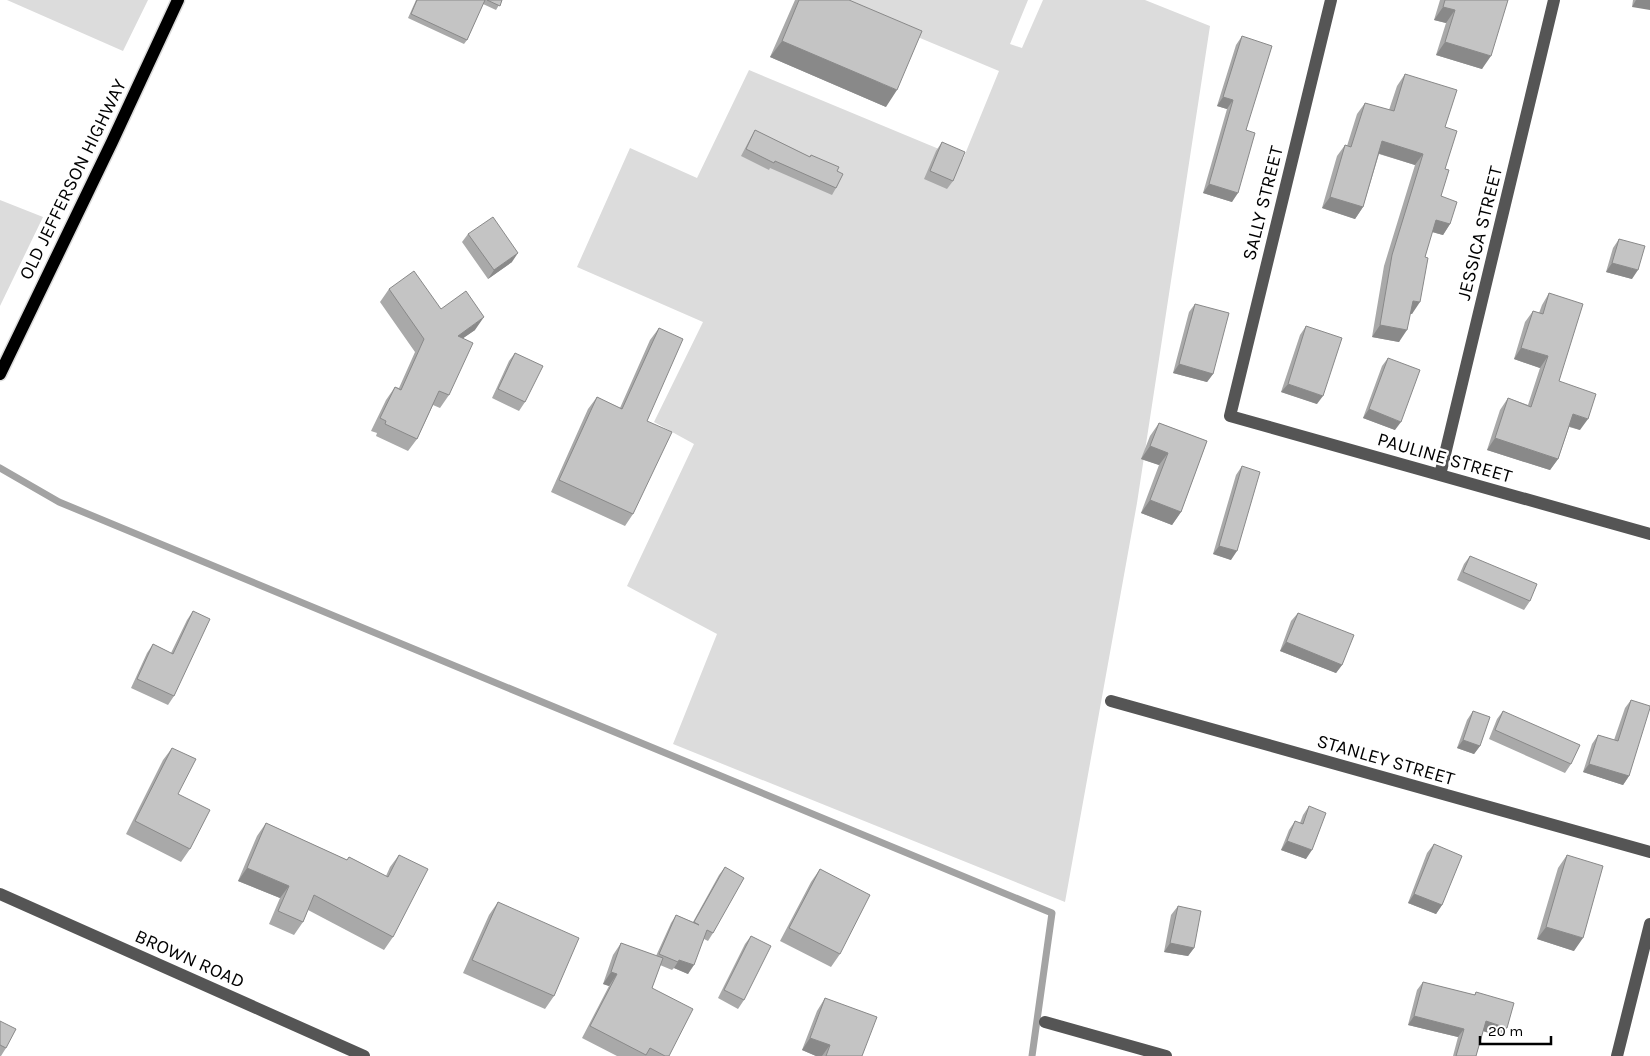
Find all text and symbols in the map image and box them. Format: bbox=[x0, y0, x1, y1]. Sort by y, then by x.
street label: OLD JEFFERSON HIGHWAY bbox=[15, 75, 131, 283]
street label: SALLY STREET bbox=[1238, 143, 1288, 263]
street label: JESSICA STREET bbox=[1453, 164, 1507, 302]
street label: PAULINE STREET bbox=[1375, 428, 1515, 488]
street label: STANLEY STREET bbox=[1314, 730, 1458, 790]
street label: BROWN ROAD bbox=[131, 925, 248, 993]
scale bar bbox=[1480, 1014, 1551, 1046]
text: 20 m bbox=[1488, 1022, 1523, 1040]

